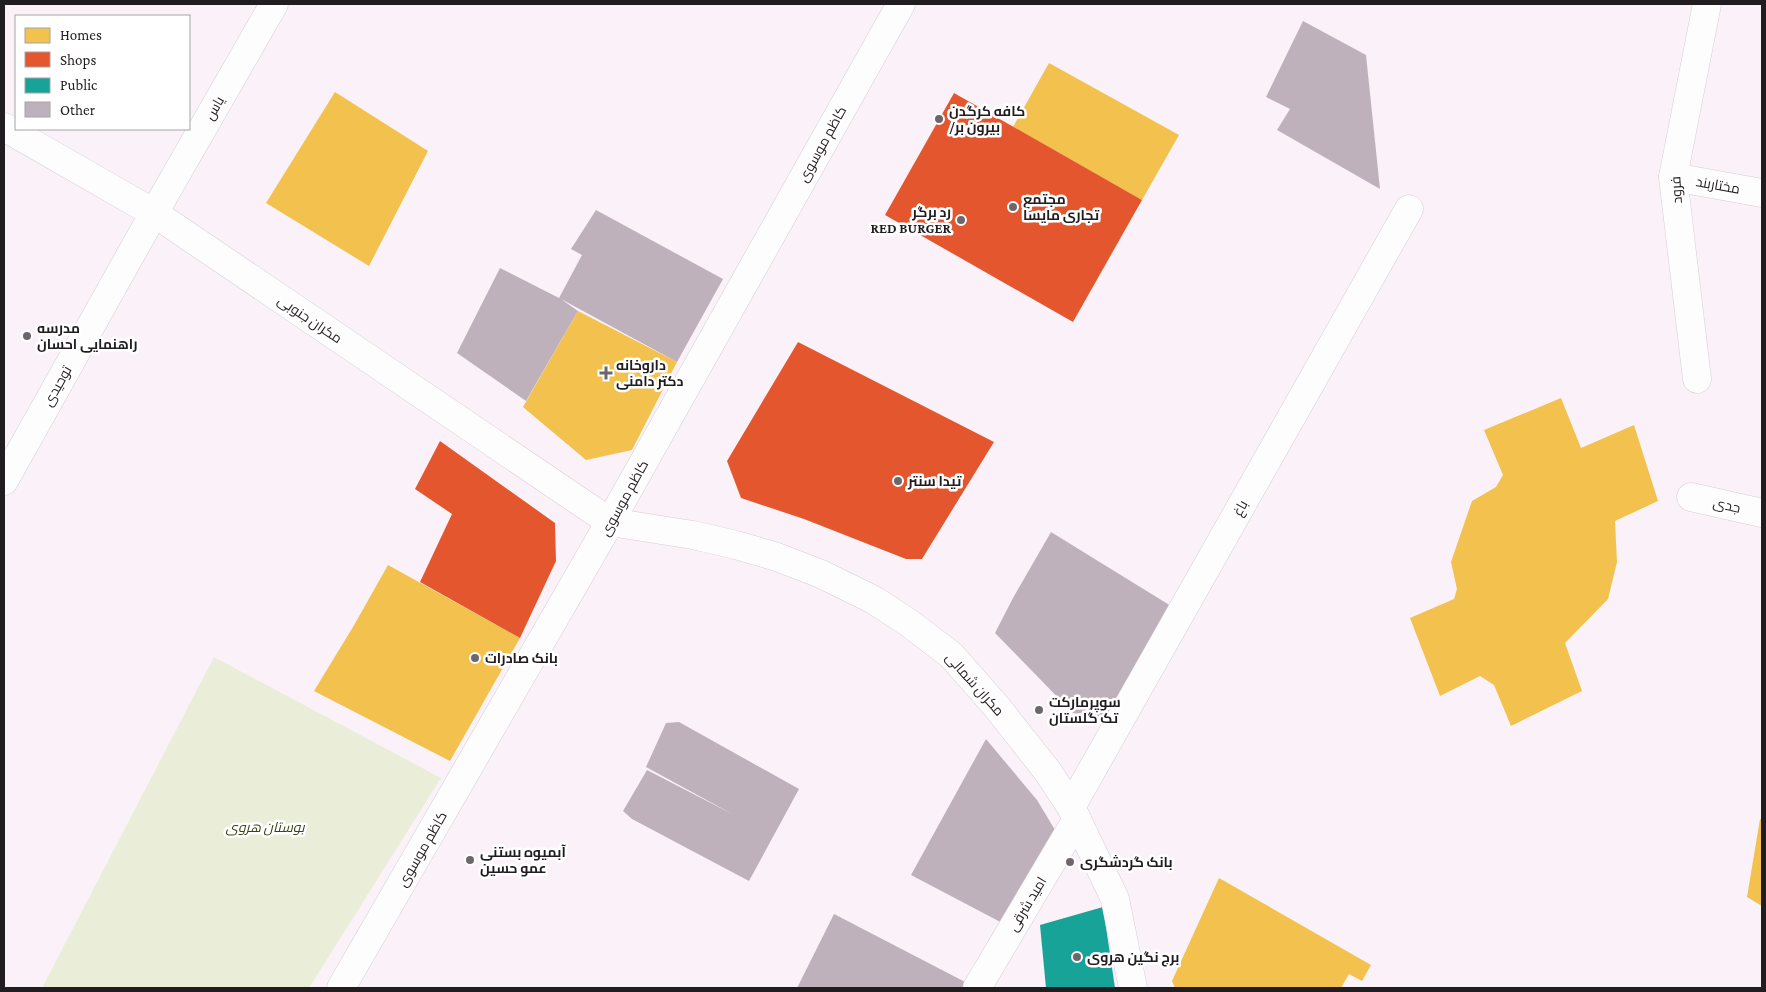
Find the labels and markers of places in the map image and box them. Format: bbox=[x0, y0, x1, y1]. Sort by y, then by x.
place label: کافه کرگدن /بیرون بر bbox=[949, 103, 1025, 136]
marker: کافه کرگدن /بیرون بر bbox=[933, 113, 945, 125]
place label: مجتمع تجاری مايسا bbox=[1023, 191, 1100, 223]
marker: مجتمع تجاری مايسا bbox=[1007, 201, 1019, 213]
place label: رد برگر RED BURGER bbox=[870, 204, 951, 236]
marker: رد برگر RED BURGER bbox=[955, 214, 967, 226]
place label: مدرسه راهنمایی احسان bbox=[37, 320, 138, 353]
marker: مدرسه راهنمایی احسان bbox=[21, 330, 33, 342]
place label: داروخانه دکتر دامنی bbox=[616, 357, 684, 390]
marker: داروخانه دکتر دامنی bbox=[600, 367, 612, 379]
place label: تیدا سنتر bbox=[907, 473, 962, 490]
marker: تیدا سنتر bbox=[892, 475, 904, 487]
place label: بانک صادرات bbox=[485, 650, 558, 666]
marker: بانک صادرات bbox=[469, 652, 481, 664]
place label: سوپرمارکت تک گلستان bbox=[1049, 694, 1121, 726]
marker: سوپرمارکت تک گلستان bbox=[1033, 704, 1045, 716]
place label: آبمیوه بستنی عمو حسین bbox=[480, 844, 566, 877]
marker: آبمیوه بستنی عمو حسین bbox=[464, 854, 476, 866]
place label: بانک گردشگری bbox=[1080, 854, 1173, 871]
marker: بانک گردشگری bbox=[1064, 856, 1076, 868]
place label: برج نگین هروی bbox=[1087, 949, 1179, 967]
marker: برج نگین هروی bbox=[1071, 951, 1083, 963]

